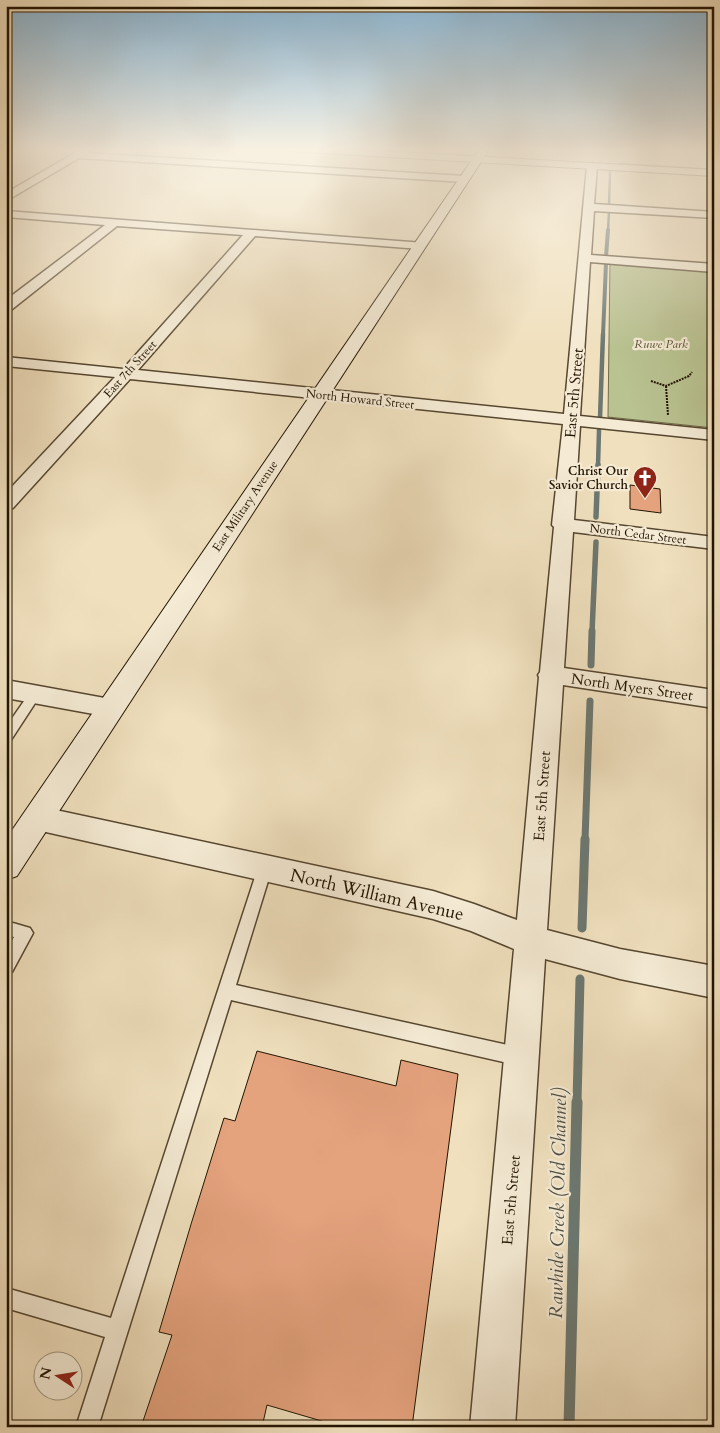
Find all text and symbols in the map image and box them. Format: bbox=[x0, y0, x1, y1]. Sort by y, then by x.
park label: Ruwe Park bbox=[634, 336, 688, 352]
street label: East 7th Street bbox=[100, 337, 160, 401]
street label: East 5th Street bbox=[560, 347, 588, 439]
street label: North Howard Street bbox=[305, 385, 415, 413]
street label: East Military Avenue bbox=[209, 457, 281, 555]
place label: Christ Our Savior Church bbox=[549, 463, 629, 493]
church icon: Christ Our Savior Church bbox=[632, 465, 658, 499]
street label: North Cedar Street bbox=[589, 520, 687, 548]
street label: North Myers Street bbox=[570, 669, 694, 705]
street label: East 5th Street bbox=[529, 750, 555, 842]
street label: North William Avenue bbox=[288, 863, 466, 927]
water label: Rawhide Creek (Old Channel) bbox=[543, 1087, 573, 1319]
street label: East 5th Street bbox=[497, 1154, 525, 1246]
north arrow bbox=[32, 1350, 82, 1400]
text: N bbox=[35, 1365, 56, 1381]

